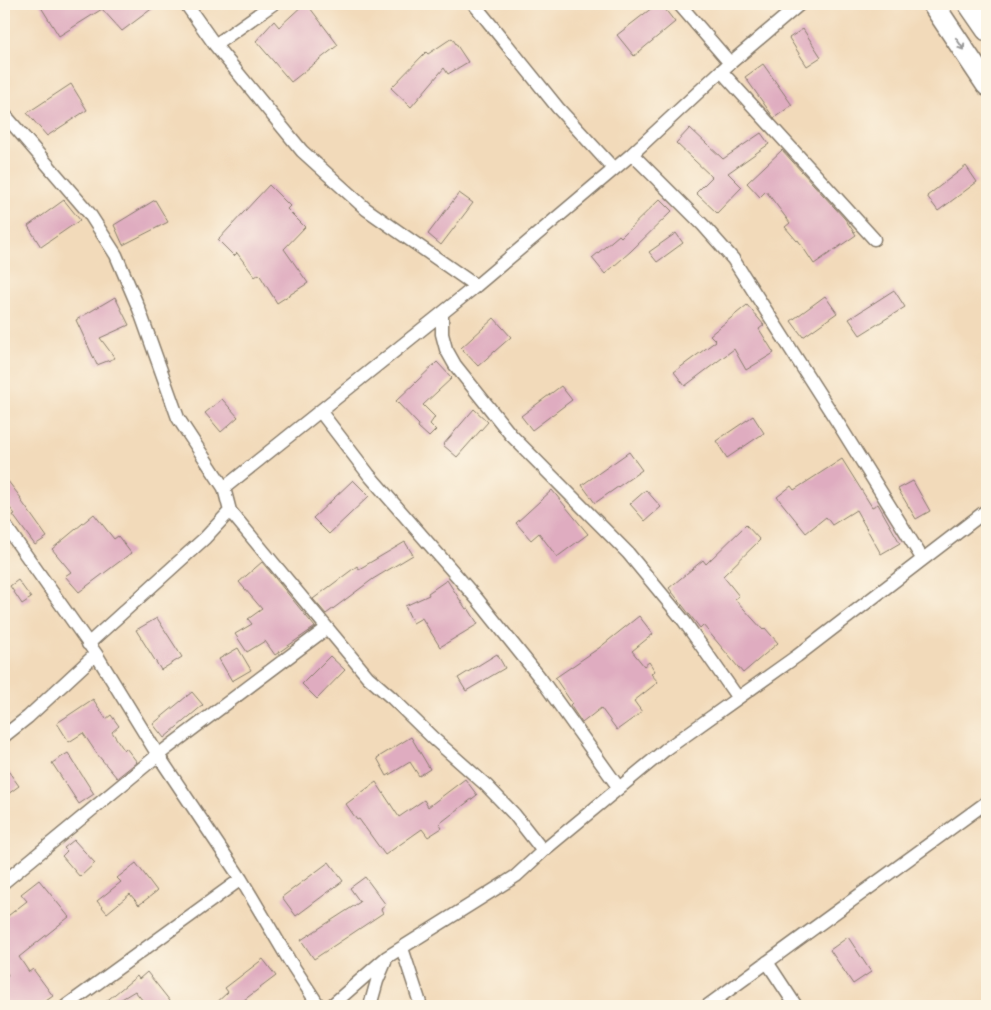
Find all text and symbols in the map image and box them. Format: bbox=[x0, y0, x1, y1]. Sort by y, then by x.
one-way arrow bbox=[955, 37, 965, 51]

